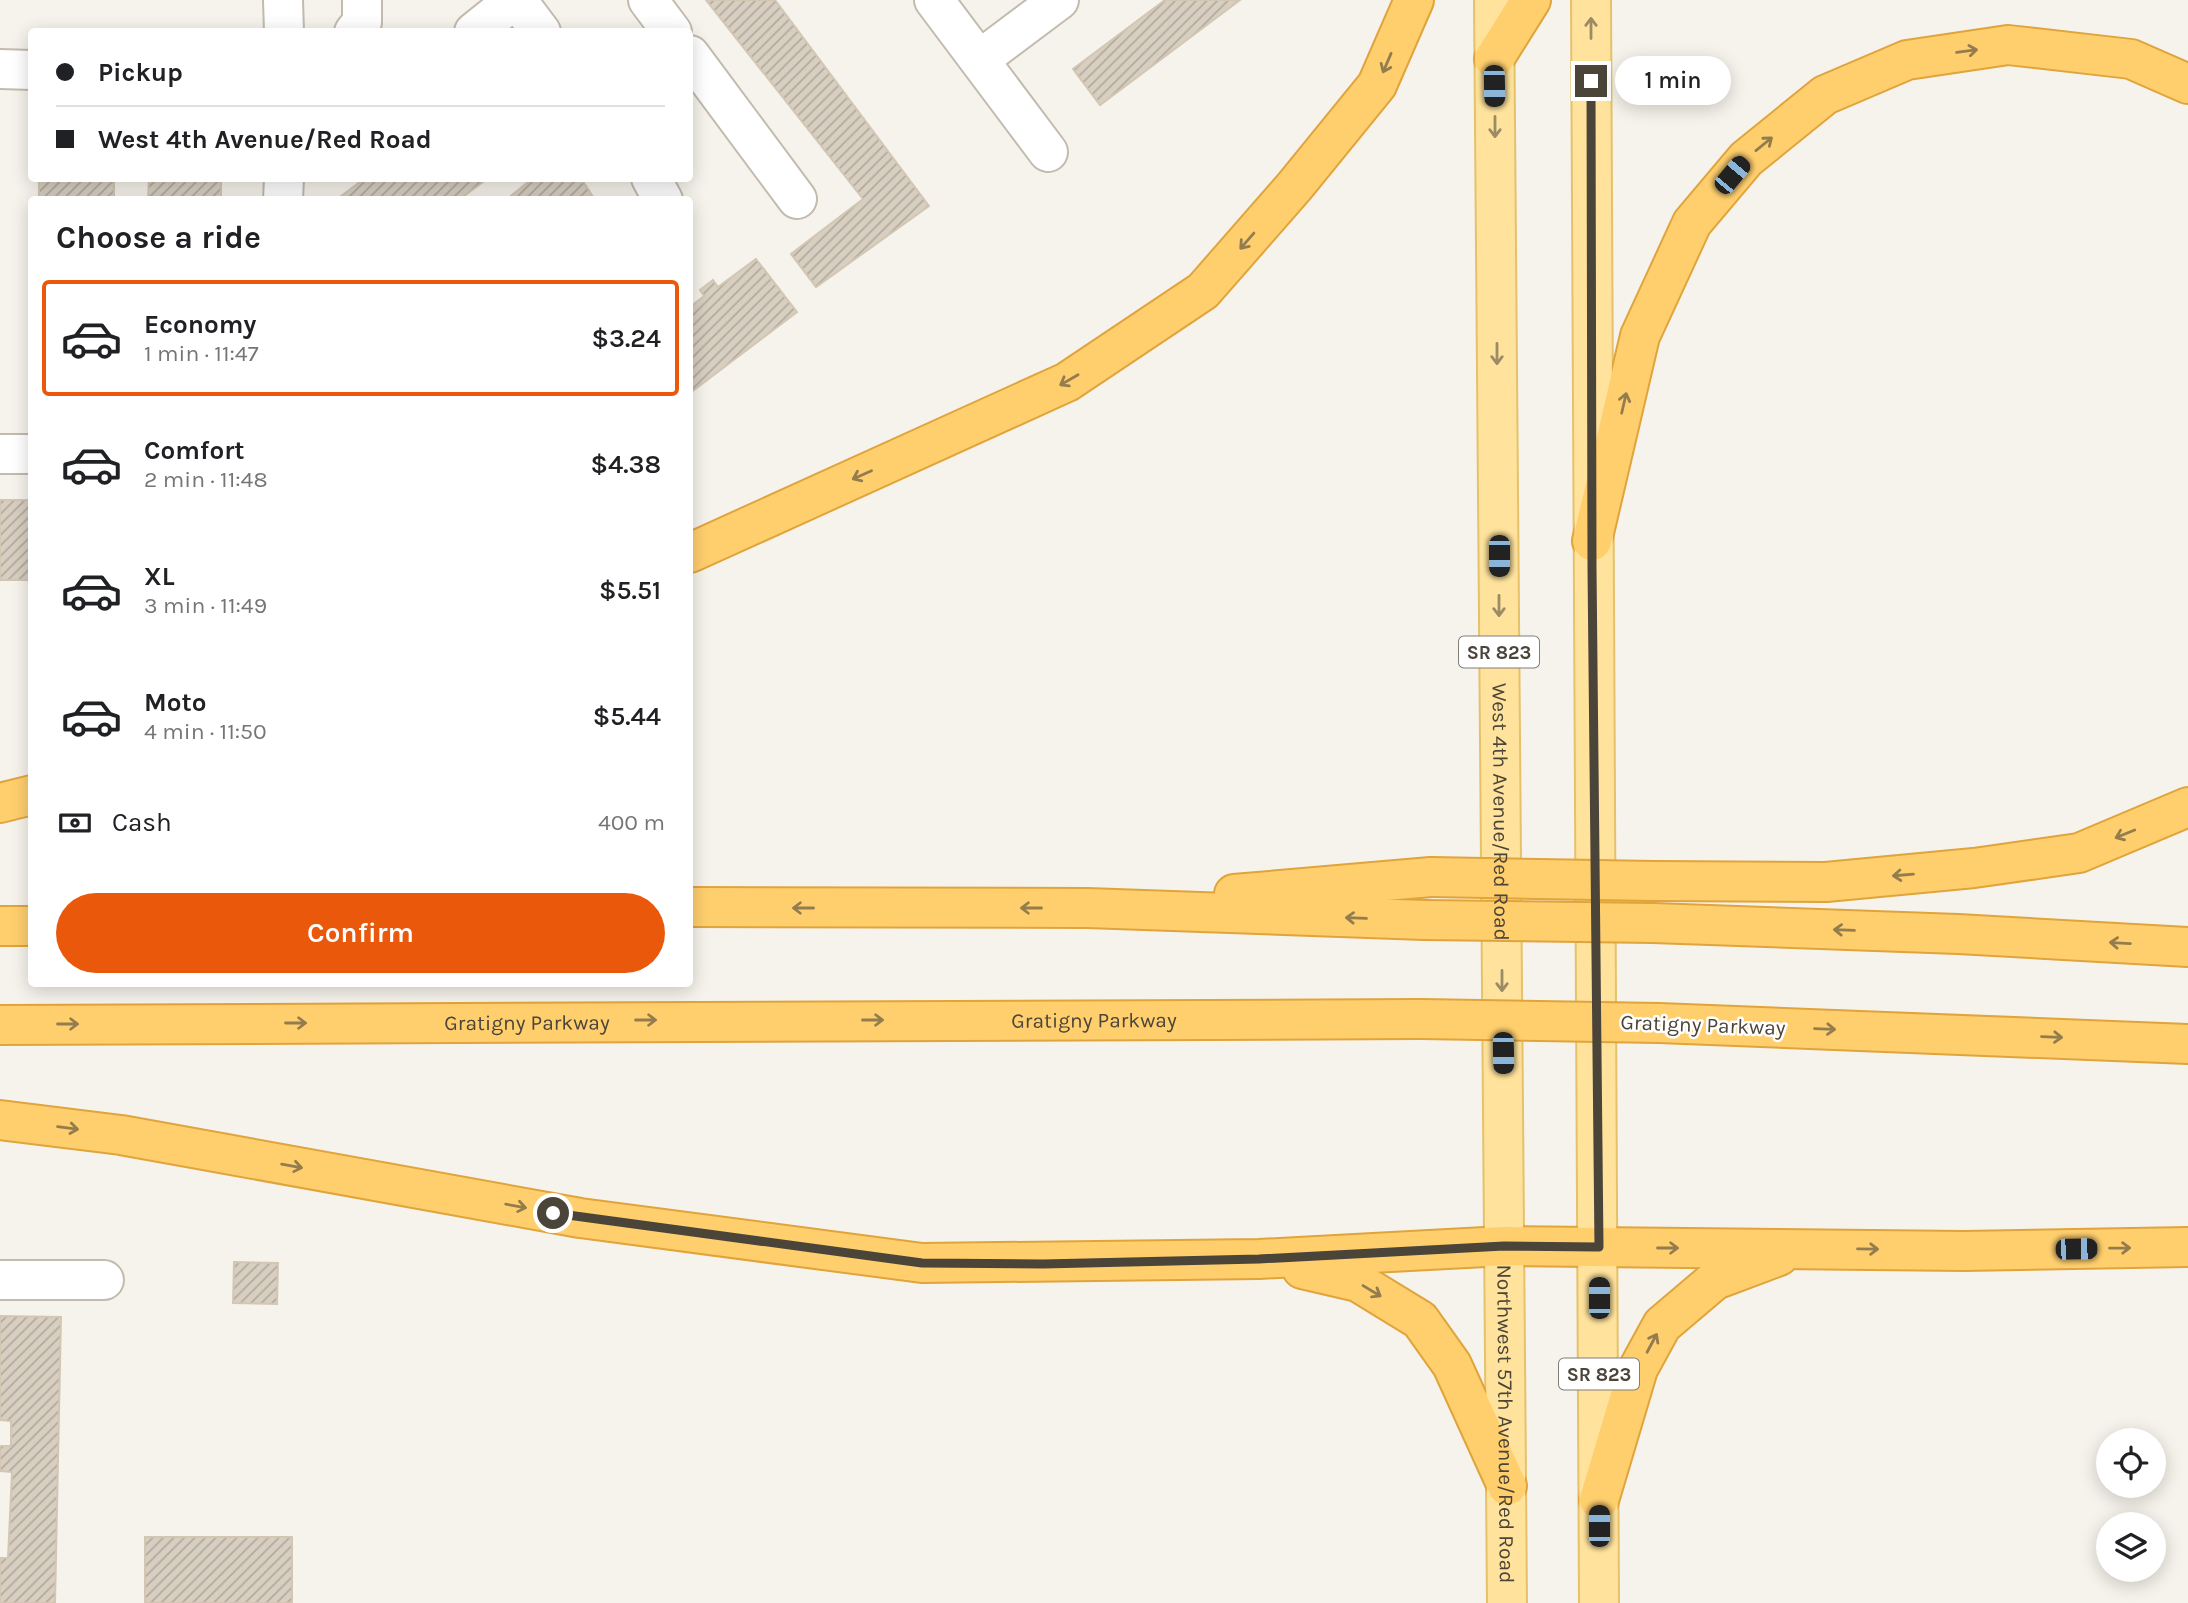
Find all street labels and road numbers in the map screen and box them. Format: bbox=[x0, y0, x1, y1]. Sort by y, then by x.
road number: SR 823 bbox=[1459, 636, 1539, 667]
street label: West 4th Avenue/Red Road bbox=[1488, 683, 1514, 941]
street label: Gratigny Parkway bbox=[1011, 1008, 1177, 1033]
street label: Gratigny Parkway bbox=[444, 1010, 610, 1035]
street label: Gratigny Parkway bbox=[1620, 1010, 1786, 1040]
street label: Northwest 57th Avenue/Red Road bbox=[1492, 1264, 1519, 1584]
road number: SR 823 bbox=[1559, 1358, 1639, 1390]

